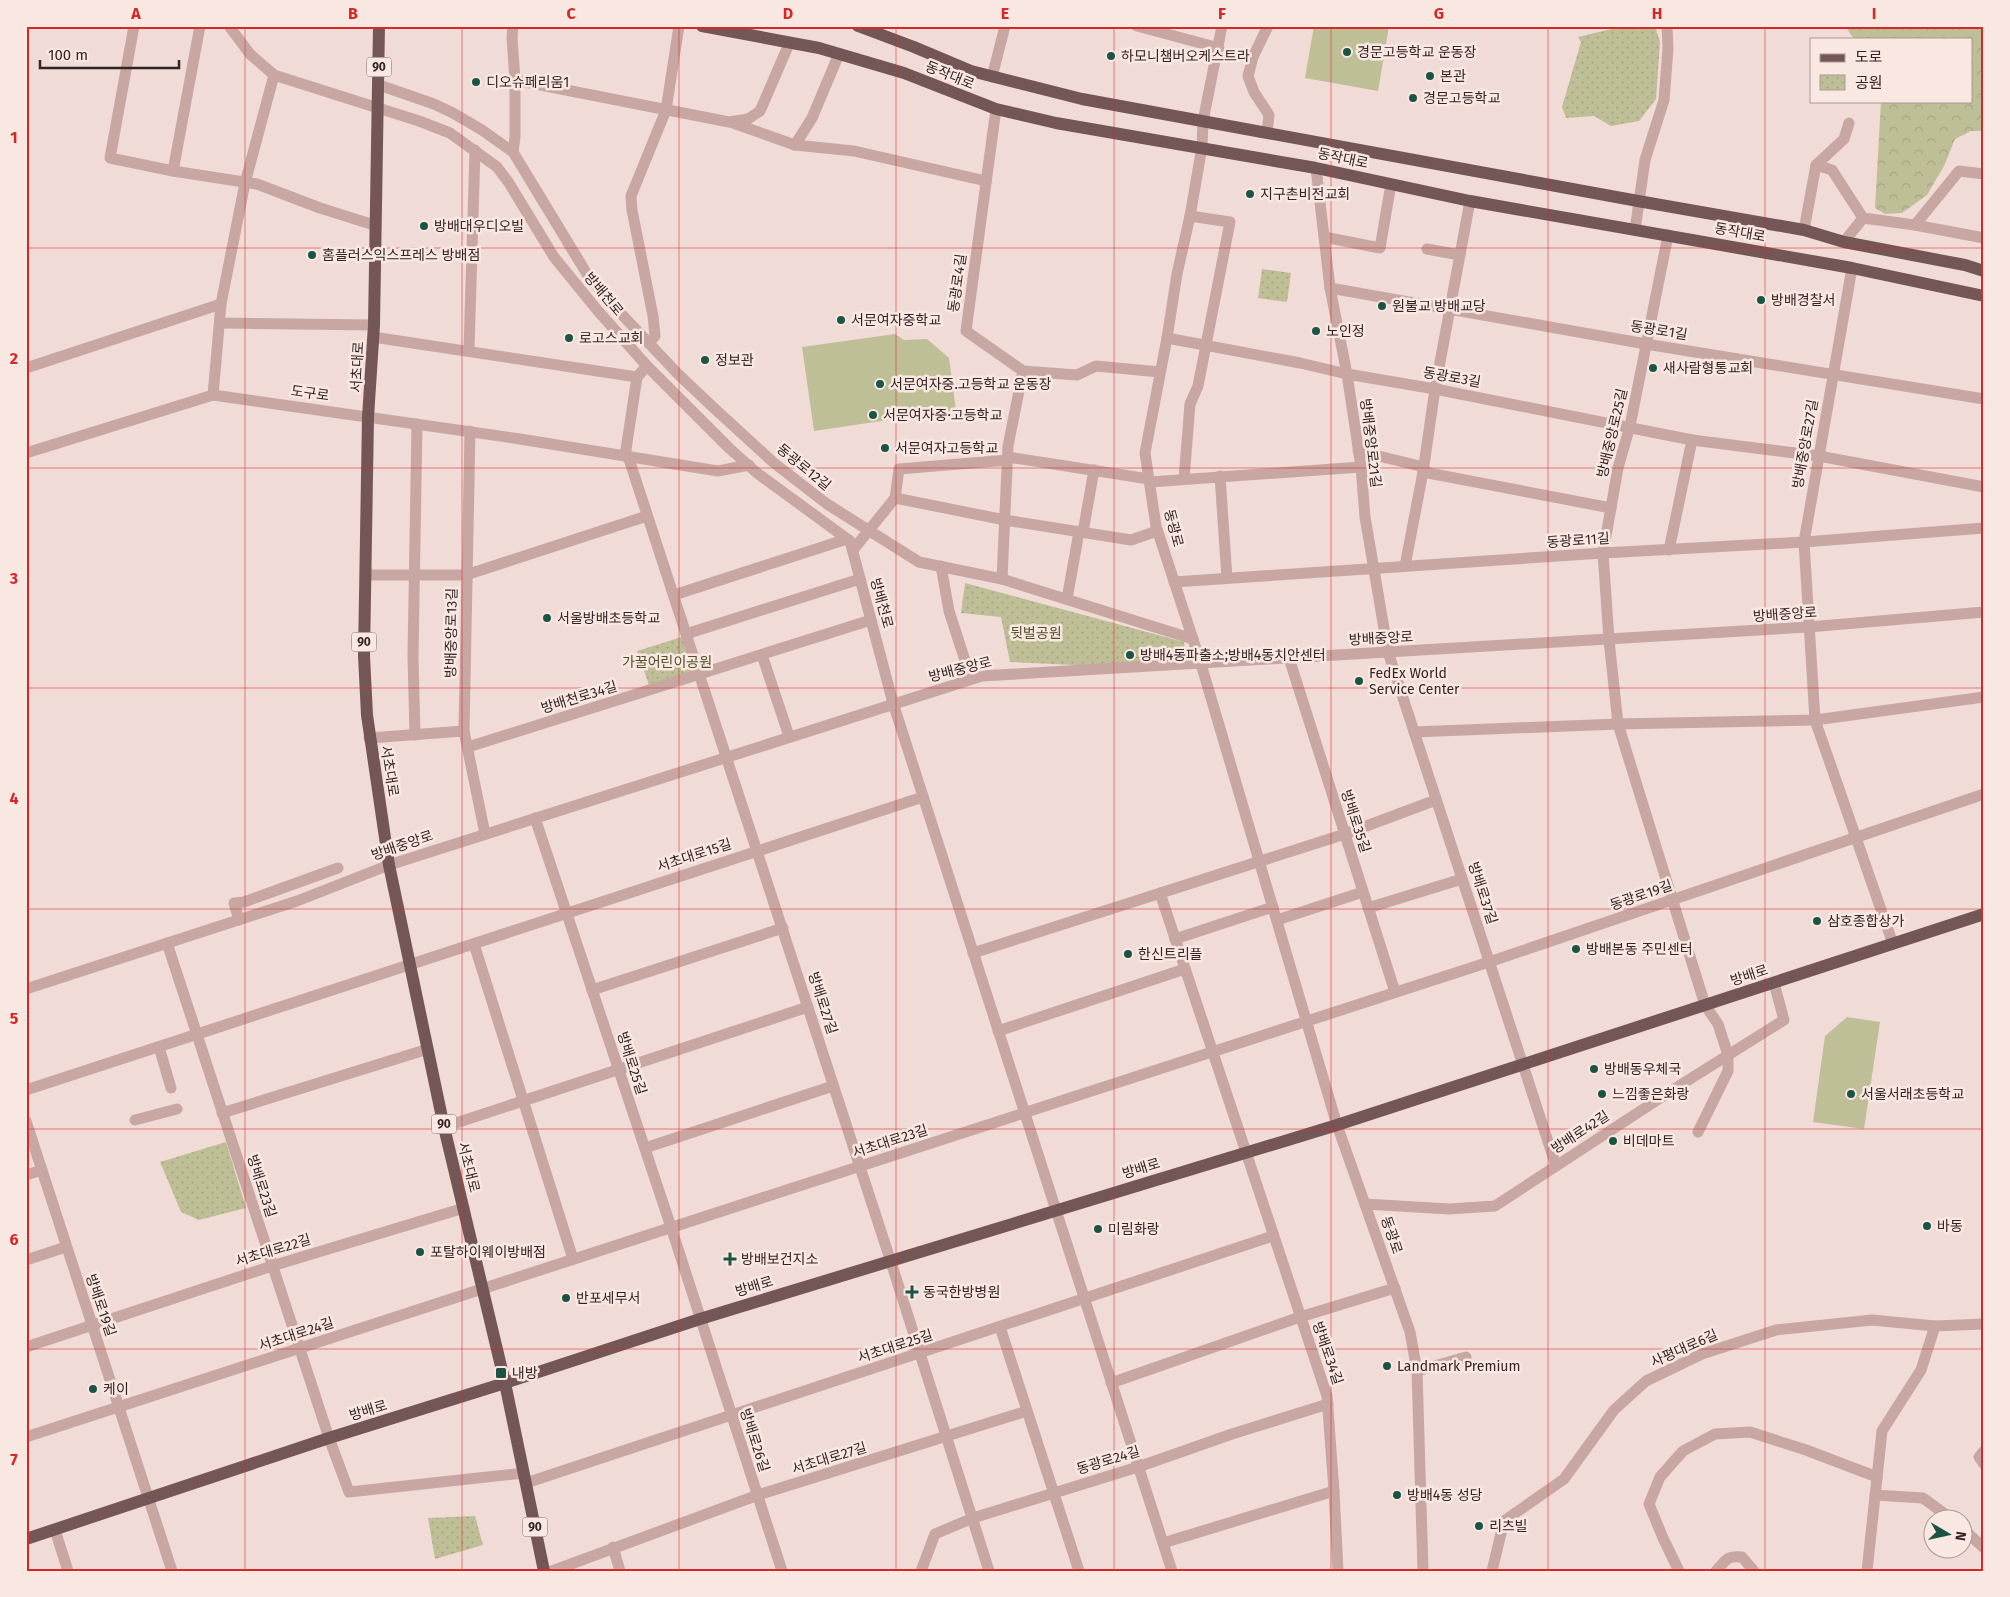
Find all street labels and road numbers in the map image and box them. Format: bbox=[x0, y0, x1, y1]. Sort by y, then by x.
road number: 90 bbox=[366, 58, 392, 76]
street label: 동작대로 bbox=[923, 58, 977, 93]
street label: 동작대로 bbox=[1316, 145, 1370, 172]
street label: 동작대로 bbox=[1713, 220, 1767, 245]
street label: 동광로4길 bbox=[945, 253, 970, 313]
street label: 방배천로 bbox=[581, 269, 627, 320]
street label: 동광로1길 bbox=[1629, 318, 1689, 343]
street label: 서초대로 bbox=[348, 341, 367, 393]
street label: 동광로3길 bbox=[1422, 364, 1482, 391]
street label: 도구로 bbox=[290, 382, 330, 405]
street label: 방배중앙로25길 bbox=[1594, 387, 1631, 479]
street label: 방배중앙로21길 bbox=[1357, 397, 1384, 489]
street label: 방배중앙로27길 bbox=[1789, 398, 1822, 490]
street label: 동광로12길 bbox=[773, 440, 834, 494]
street label: 동광로 bbox=[1160, 507, 1187, 549]
street label: 동광로11길 bbox=[1546, 530, 1610, 551]
street label: 방배천로 bbox=[867, 576, 896, 630]
street label: 방배중앙로13길 bbox=[442, 588, 461, 678]
street label: 방배중앙로 bbox=[1752, 604, 1818, 625]
street label: 방배중앙로 bbox=[1348, 628, 1414, 649]
road number: 90 bbox=[352, 632, 376, 652]
street label: 방배중앙로 bbox=[927, 653, 994, 686]
street label: 방배천로34길 bbox=[539, 678, 619, 717]
street label: 서초대로 bbox=[377, 744, 402, 798]
street label: 방배로35길 bbox=[1337, 787, 1374, 855]
street label: 방배중앙로 bbox=[369, 827, 435, 864]
street label: 서초대로15길 bbox=[655, 835, 734, 876]
street label: 방배로37길 bbox=[1464, 860, 1501, 927]
street label: 동광로19길 bbox=[1608, 877, 1675, 914]
street label: 방배로 bbox=[1728, 961, 1770, 990]
street label: 방배로27길 bbox=[804, 970, 841, 1036]
street label: 방배로25길 bbox=[613, 1029, 650, 1097]
street label: 방배로42길 bbox=[1548, 1107, 1612, 1157]
road number: 90 bbox=[432, 1114, 456, 1134]
street label: 서초대로23길 bbox=[850, 1121, 930, 1162]
street label: 서초대로 bbox=[454, 1140, 483, 1194]
street label: 방배로23길 bbox=[243, 1152, 280, 1220]
street label: 방배로 bbox=[1120, 1155, 1162, 1182]
street label: 동광로 bbox=[1377, 1214, 1406, 1256]
street label: 서초대로22길 bbox=[233, 1231, 313, 1270]
street label: 방배로19길 bbox=[82, 1272, 119, 1339]
street label: 방배로 bbox=[733, 1273, 775, 1300]
street label: 서초대로24길 bbox=[256, 1314, 336, 1355]
street label: 방배로34길 bbox=[1309, 1319, 1346, 1387]
street label: 서초대로25길 bbox=[855, 1326, 935, 1367]
street label: 사평대로6길 bbox=[1648, 1326, 1720, 1371]
street label: 방배로 bbox=[347, 1397, 389, 1424]
street label: 방배로26길 bbox=[736, 1406, 773, 1474]
street label: 서초대로27길 bbox=[790, 1439, 869, 1478]
street label: 동광로24길 bbox=[1074, 1443, 1142, 1478]
road number: 90 bbox=[522, 1518, 548, 1536]

